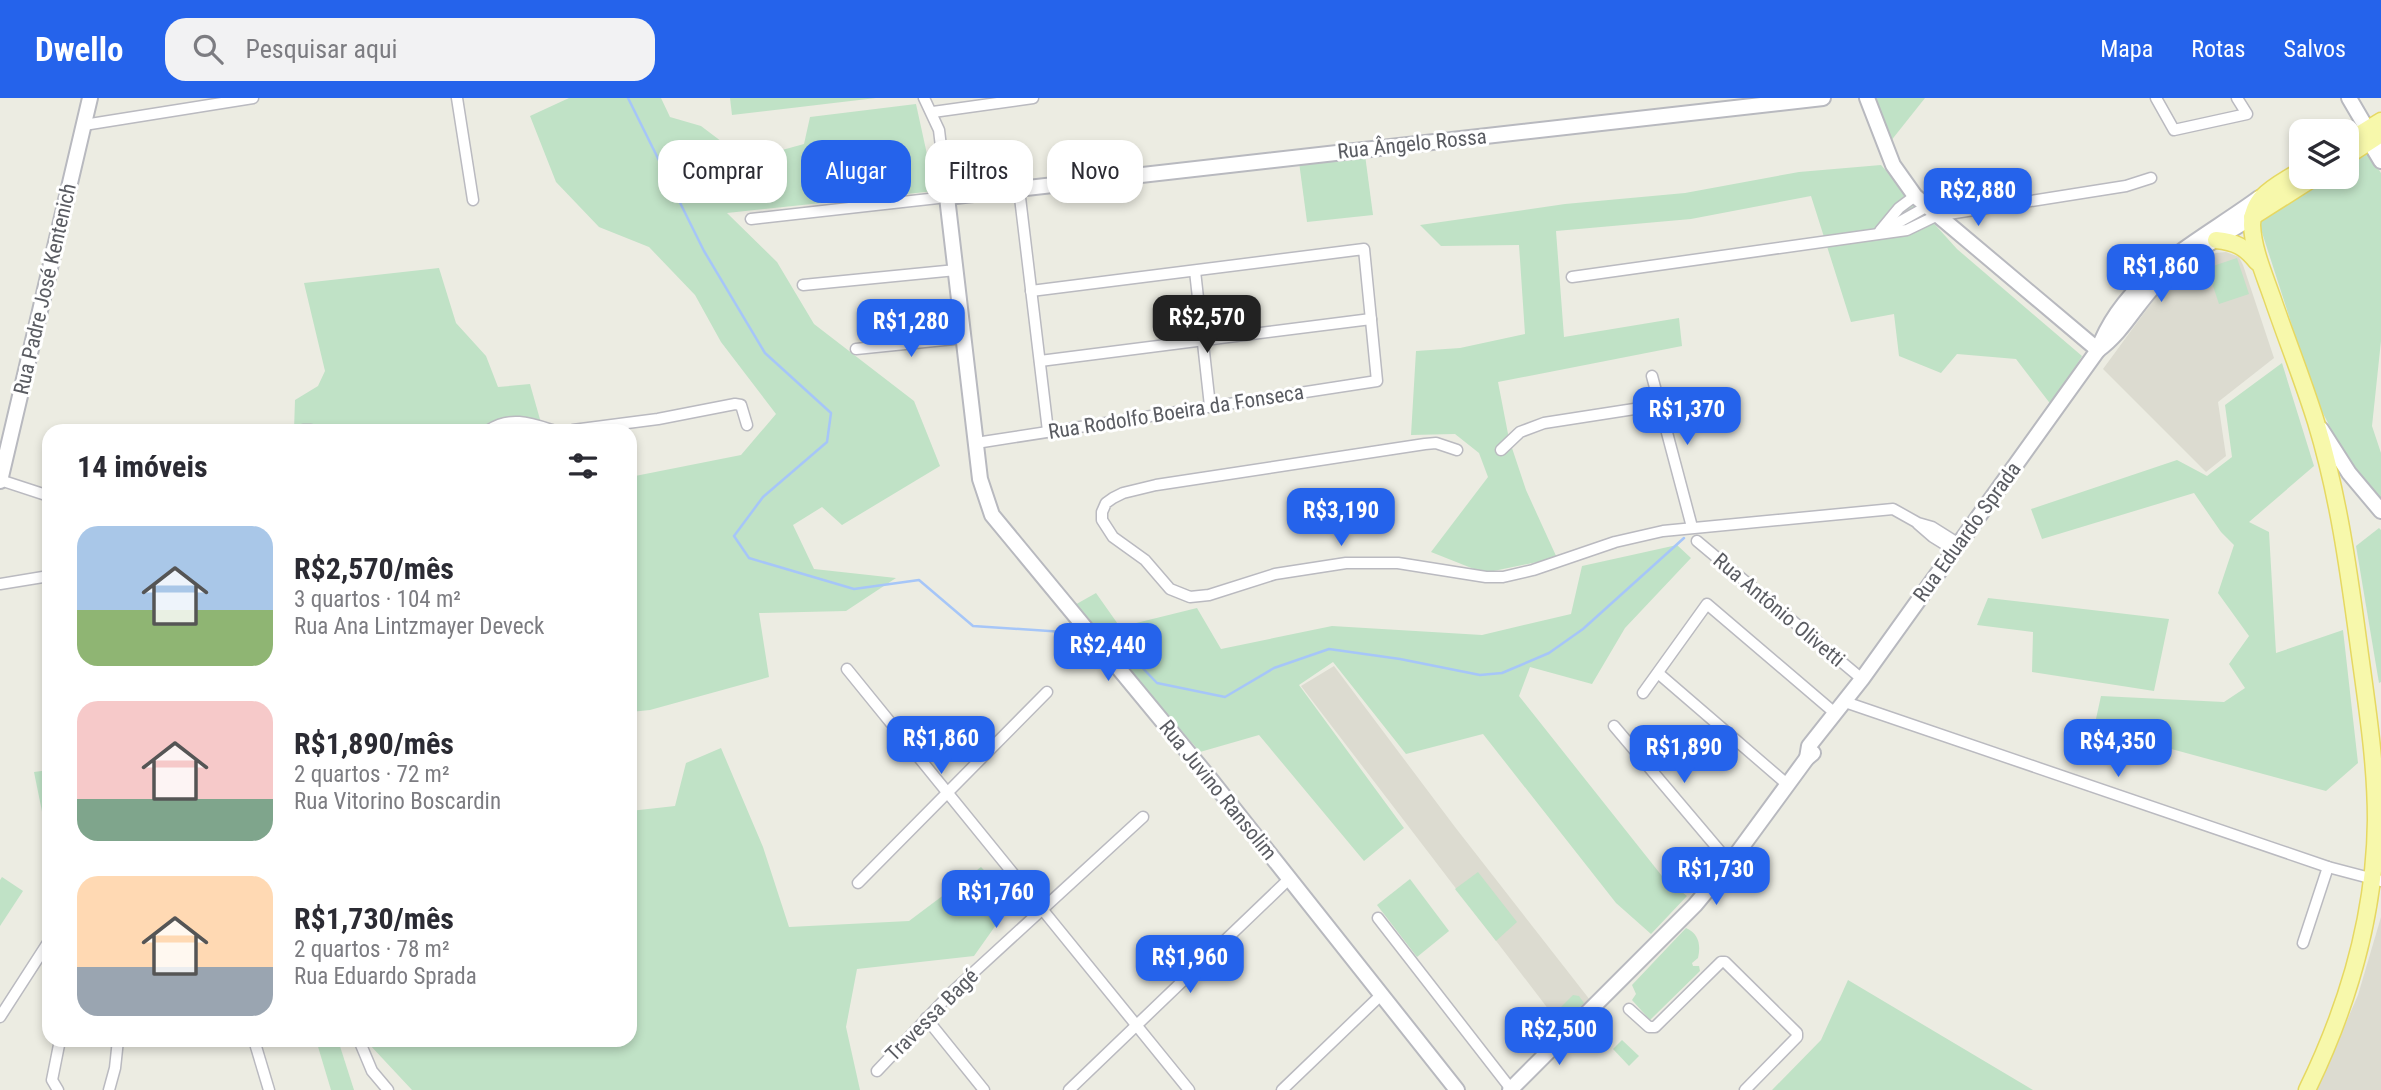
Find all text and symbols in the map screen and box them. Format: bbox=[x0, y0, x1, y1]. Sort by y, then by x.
search box bbox=[165, 18, 655, 81]
text: Dwello bbox=[35, 30, 123, 69]
icon: search bbox=[189, 30, 227, 68]
text: Pesquisar aqui bbox=[245, 34, 397, 64]
text: Mapa bbox=[2100, 35, 2153, 63]
text: Rotas bbox=[2191, 35, 2245, 63]
text: Salvos bbox=[2283, 35, 2346, 63]
map controls bbox=[2289, 119, 2359, 189]
button: layers bbox=[2289, 119, 2359, 189]
street label: Rua Ângelo Rossa bbox=[1336, 124, 1488, 164]
chip: Comprar bbox=[658, 140, 787, 203]
chip: Alugar bbox=[801, 140, 911, 203]
chip: Filtros bbox=[925, 140, 1033, 203]
chip: Novo bbox=[1047, 140, 1143, 203]
pin: R$2,880 bbox=[1913, 169, 2043, 228]
text: R$2,880 bbox=[1940, 177, 2016, 204]
street label: Rua Padre José Kentenich bbox=[9, 181, 81, 397]
pin: R$1,860 bbox=[2096, 244, 2226, 304]
text: R$1,860 bbox=[2123, 253, 2199, 280]
pin: R$2,570 bbox=[1142, 296, 1272, 355]
pin: R$1,280 bbox=[846, 300, 976, 359]
text: R$2,570 bbox=[1169, 304, 1245, 331]
text: R$1,280 bbox=[873, 308, 949, 335]
street label: Rua Rodolfo Boeira da Fonseca bbox=[1047, 380, 1305, 444]
pin: R$1,370 bbox=[1622, 388, 1752, 447]
text: R$1,370 bbox=[1649, 396, 1725, 423]
icon: filters bbox=[564, 447, 602, 485]
text: 14 imóveis bbox=[77, 449, 208, 484]
street label: Rua Eduardo Sprada bbox=[1908, 457, 2026, 607]
pin: R$3,190 bbox=[1276, 489, 1406, 548]
text: R$3,190 bbox=[1303, 497, 1379, 524]
street label: Rua Antônio Olivetti bbox=[1709, 548, 1849, 672]
text: R$2,570/mês bbox=[294, 551, 454, 586]
icon: home bbox=[133, 554, 217, 638]
text: 3 quartos · 104 m² bbox=[294, 586, 461, 613]
text: Rua Ana Lintzmayer Deveck bbox=[294, 613, 544, 640]
pin: R$2,440 bbox=[1043, 624, 1173, 683]
text: R$2,440 bbox=[1070, 632, 1146, 659]
street label: Rua Juvino Ransolim bbox=[1154, 715, 1282, 865]
pin: R$1,860 bbox=[876, 716, 1006, 776]
pin: R$4,350 bbox=[2053, 720, 2183, 779]
text: R$1,860 bbox=[903, 725, 979, 752]
text: R$1,890/mês bbox=[294, 726, 454, 761]
pin: R$1,890 bbox=[1619, 726, 1749, 785]
text: R$4,350 bbox=[2080, 728, 2156, 755]
icon: home bbox=[133, 729, 217, 813]
text: R$1,890 bbox=[1646, 734, 1722, 761]
text: 2 quartos · 72 m² bbox=[294, 761, 450, 788]
text: Rua Vitorino Boscardin bbox=[294, 788, 501, 815]
pin: R$1,730 bbox=[1651, 848, 1781, 907]
text: R$1,730 bbox=[1678, 856, 1754, 883]
pin: R$1,760 bbox=[931, 870, 1061, 930]
text: R$1,760 bbox=[958, 879, 1034, 906]
text: R$1,730/mês bbox=[294, 901, 454, 936]
icon: home bbox=[133, 904, 217, 988]
text: 2 quartos · 78 m² bbox=[294, 936, 450, 963]
pin: R$1,960 bbox=[1125, 936, 1255, 995]
text: R$1,960 bbox=[1152, 944, 1228, 971]
text: Rua Eduardo Sprada bbox=[294, 963, 477, 990]
street label: Travessa Bagé bbox=[881, 964, 983, 1066]
pin: R$2,500 bbox=[1494, 1007, 1624, 1067]
text: R$2,500 bbox=[1521, 1016, 1597, 1043]

